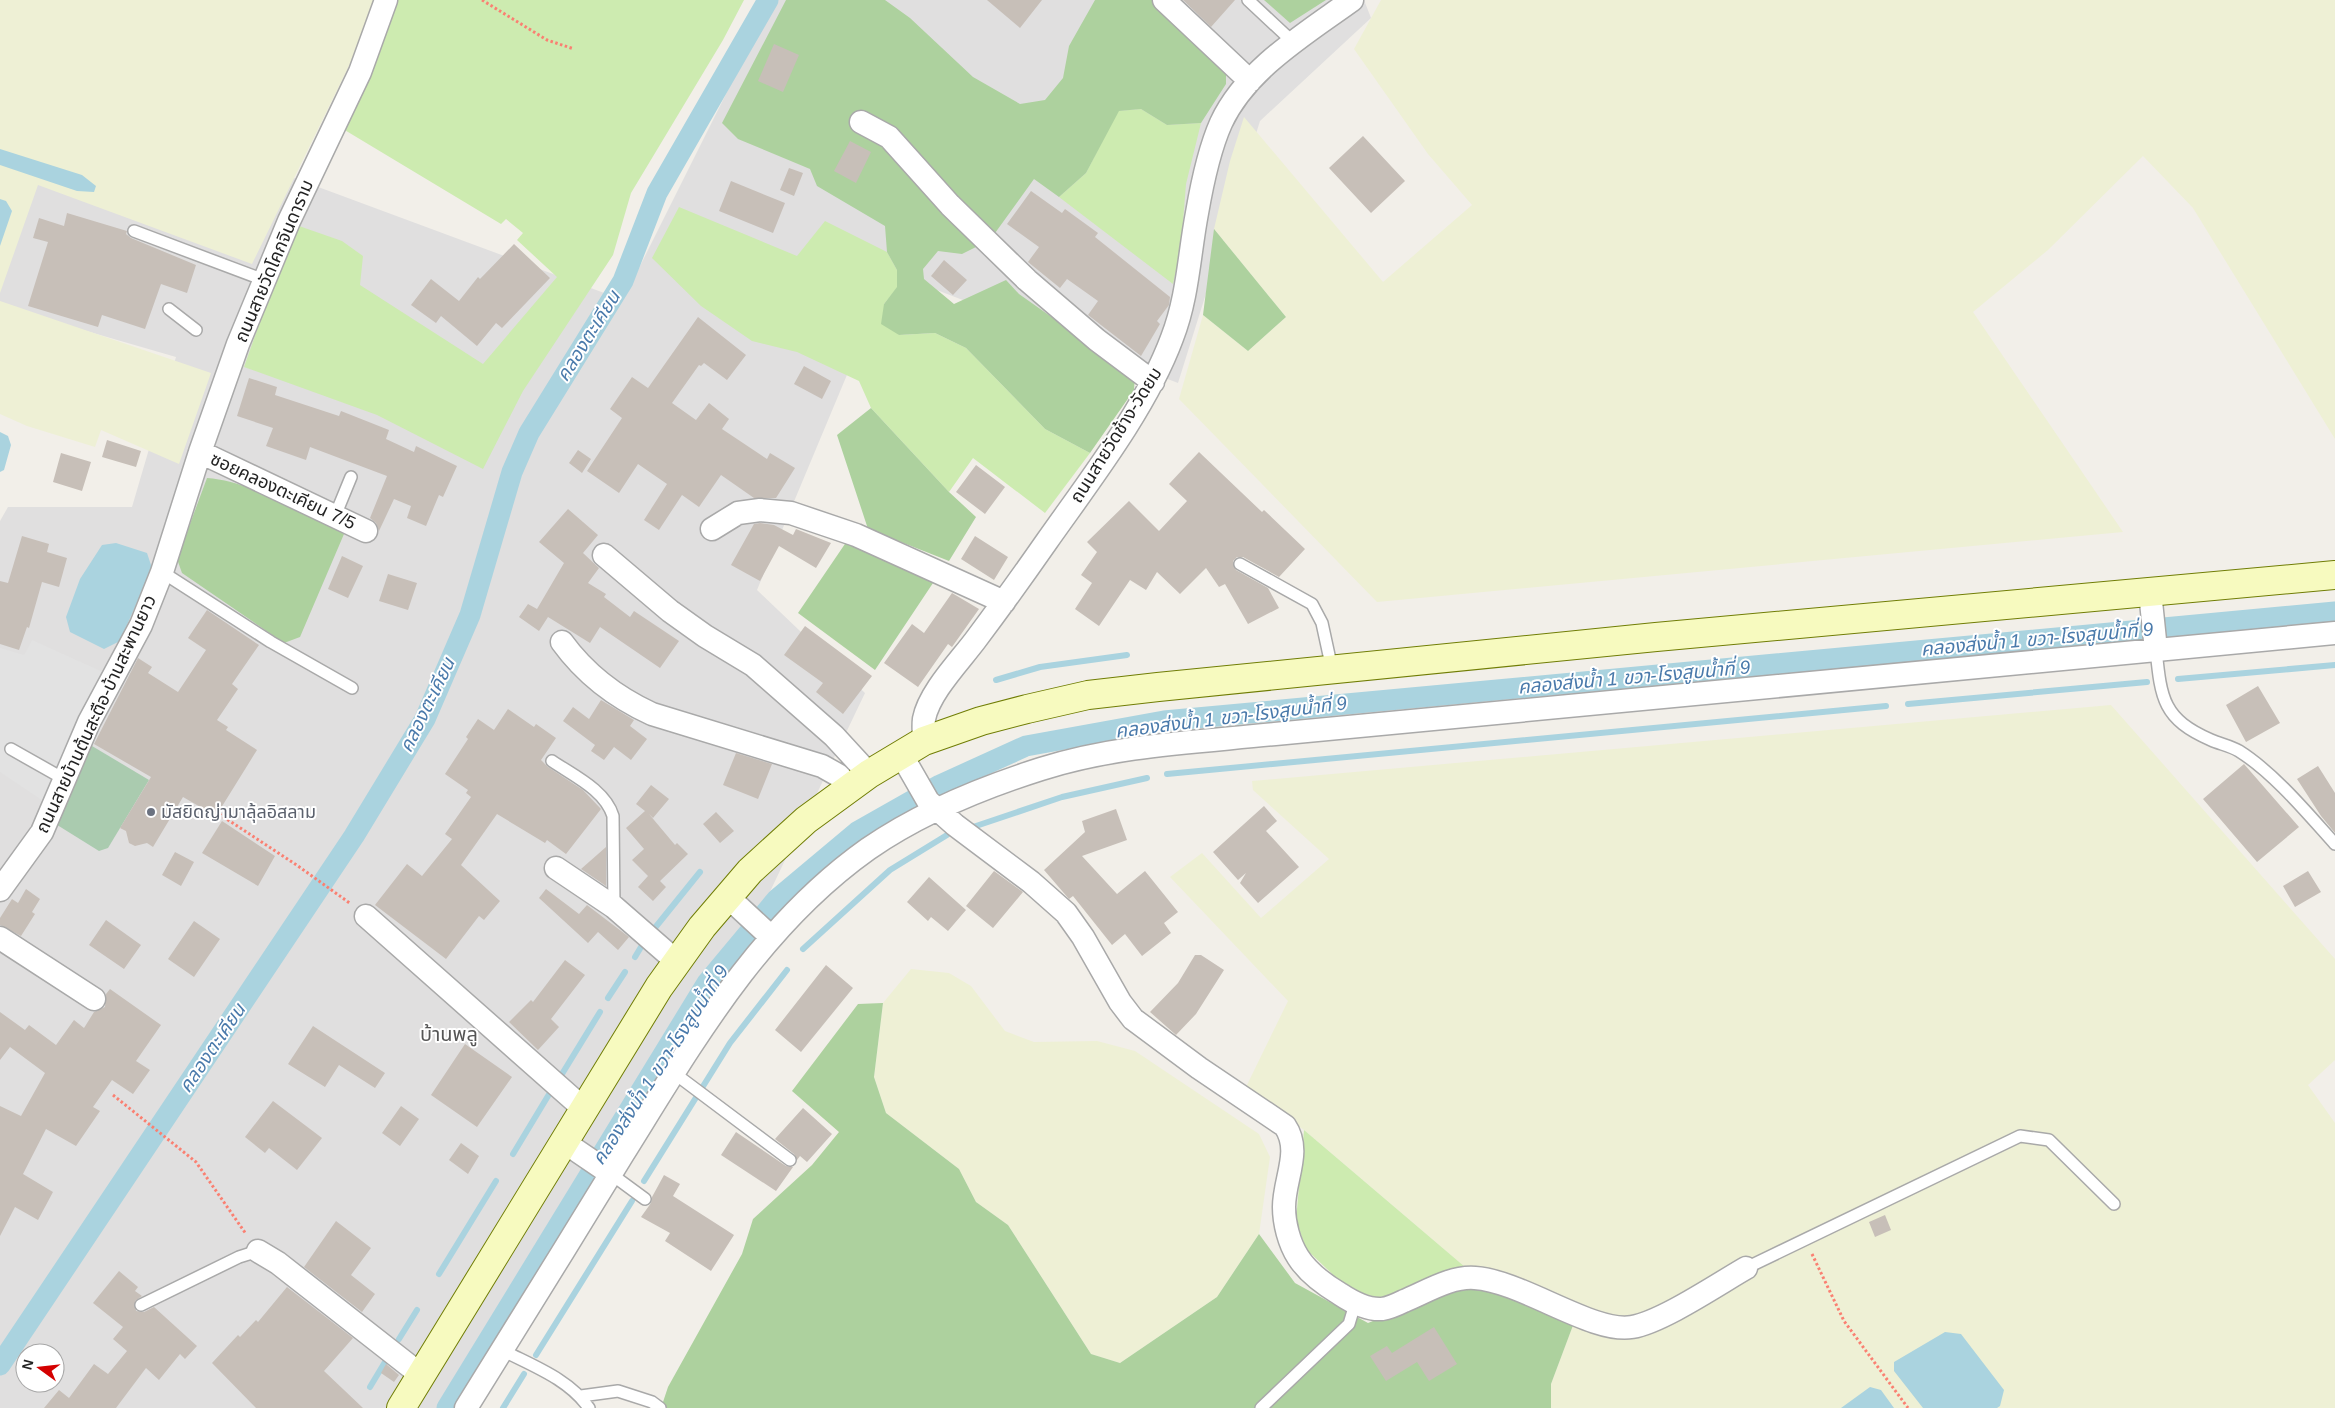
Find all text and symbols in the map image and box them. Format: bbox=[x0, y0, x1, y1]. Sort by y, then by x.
street label: ถนนสายวัดโคกจินดาราม bbox=[231, 177, 317, 345]
water label: คลองตะเคียน bbox=[552, 286, 625, 385]
street label: ถนนสายวัดช้าง-วัดยม bbox=[1066, 364, 1166, 506]
street label: ซอยคลองตะเคียน 7/5 bbox=[207, 449, 359, 533]
street label: ถนนสายบ้านต้นสะตือ-บ้านสะพานยาว bbox=[32, 592, 160, 836]
water label: คลองส่งน้ำ 1 ขวา-โรงสูบน้ำที่ 9 bbox=[1920, 615, 2155, 662]
water label: คลองตะเคียน bbox=[395, 653, 459, 756]
water label: คลองส่งน้ำ 1 ขวา-โรงสูบน้ำที่ 9 bbox=[1517, 653, 1752, 700]
water label: คลองส่งน้ำ 1 ขวา-โรงสูบน้ำที่ 9 bbox=[1114, 689, 1349, 744]
place label: มัสยิดญ่ามาลุ้ลอิสลาม bbox=[161, 802, 316, 823]
marker: มัสยิดญ่ามาลุ้ลอิสลาม bbox=[145, 806, 157, 818]
water label: คลองส่งน้ำ 1 ขวา-โรงสูบน้ำที่ 9 bbox=[585, 959, 734, 1170]
water label: คลองตะเคียน bbox=[175, 999, 250, 1096]
district label: บ้านพลู bbox=[420, 1023, 478, 1047]
north arrow bbox=[15, 1343, 65, 1393]
text: N bbox=[18, 1358, 36, 1372]

